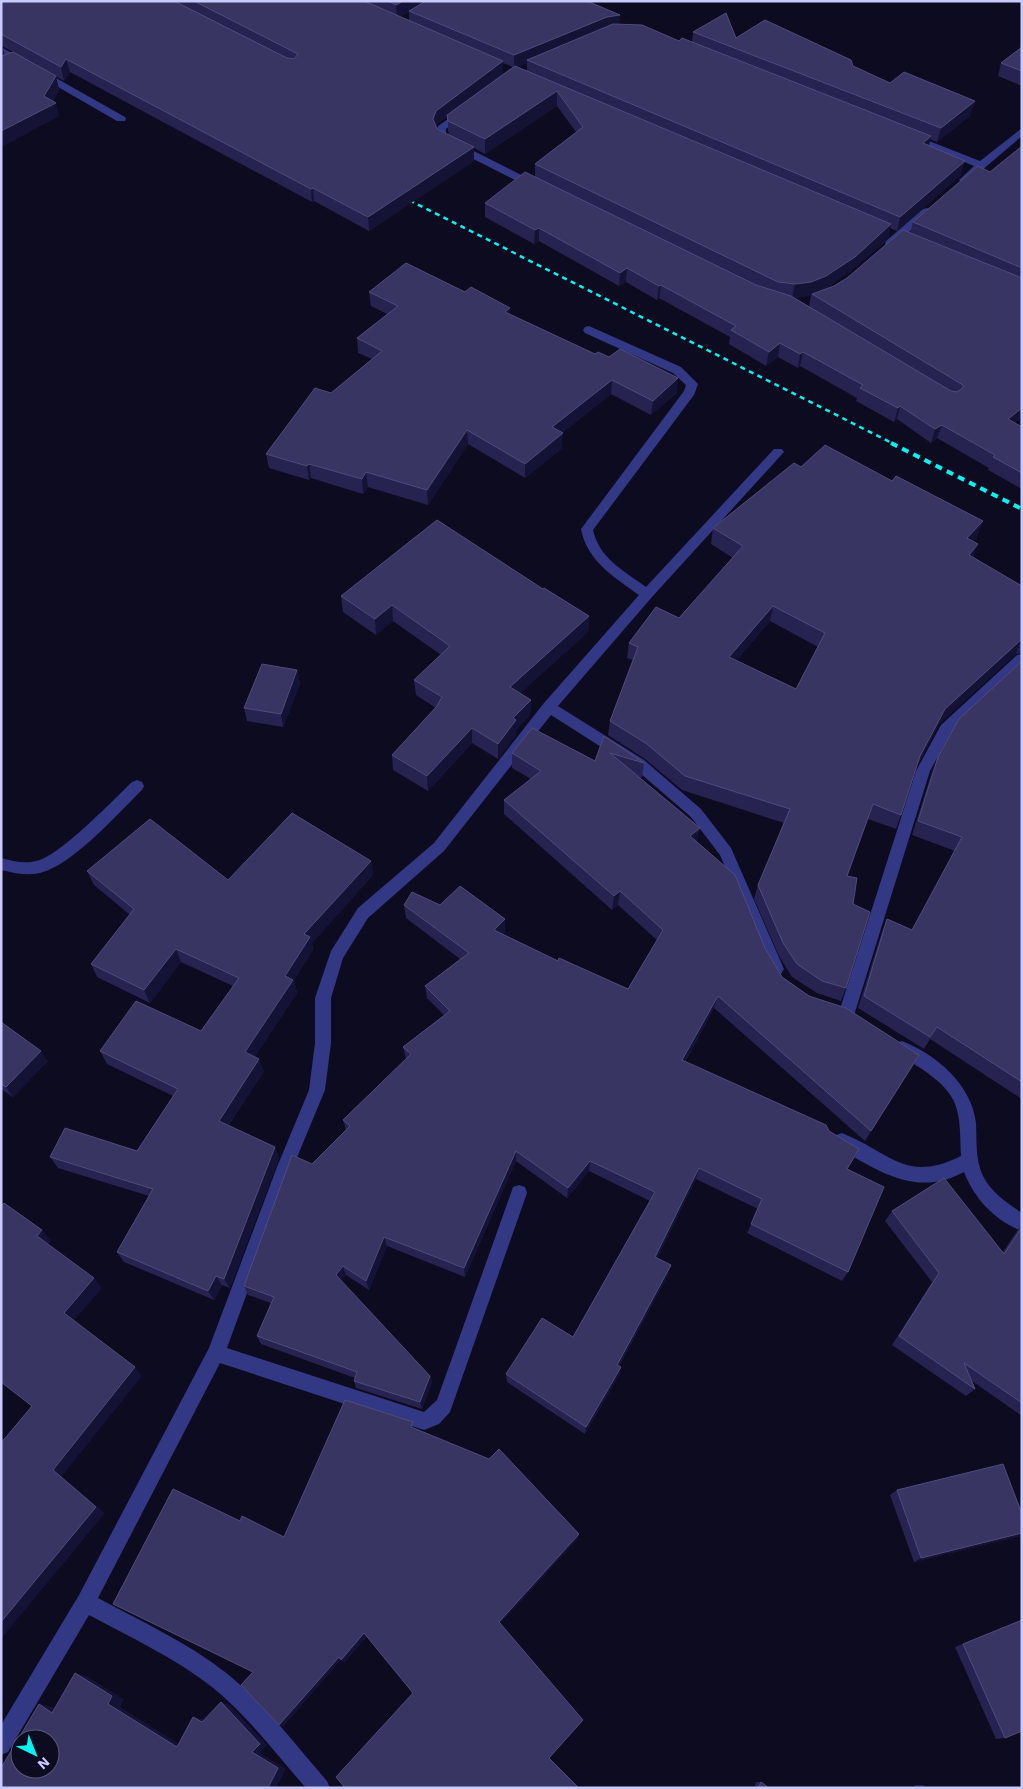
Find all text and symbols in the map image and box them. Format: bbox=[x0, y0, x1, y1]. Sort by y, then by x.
north arrow bbox=[10, 1729, 60, 1779]
text: N bbox=[35, 1754, 53, 1773]

